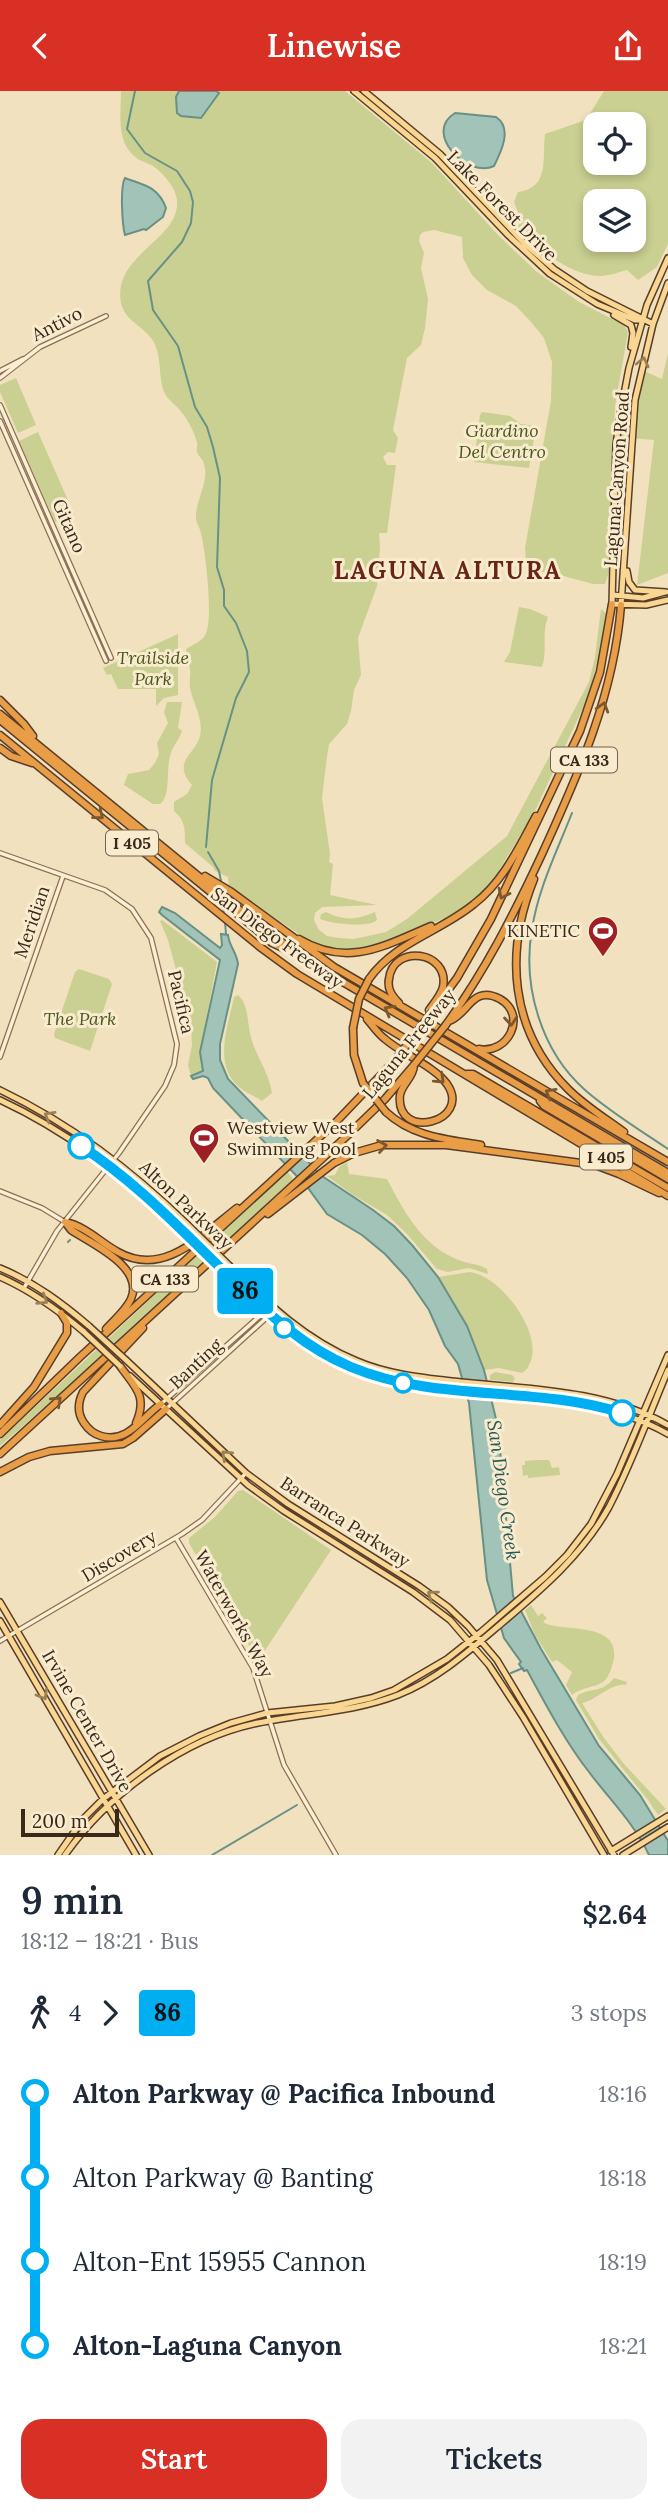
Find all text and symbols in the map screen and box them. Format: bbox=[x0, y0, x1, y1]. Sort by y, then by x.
text: Linewise bbox=[267, 25, 401, 66]
icon: back bbox=[21, 27, 59, 65]
icon: share bbox=[609, 27, 647, 65]
map controls bbox=[583, 112, 646, 252]
button: locate bbox=[583, 112, 646, 175]
street label: Lake Forest Drive bbox=[442, 146, 563, 266]
button: layers bbox=[583, 189, 646, 252]
street label: Antivo bbox=[27, 301, 86, 346]
one-way arrow bbox=[635, 356, 649, 368]
street label: Laguna Canyon Road bbox=[599, 390, 634, 567]
park label: Giardino Del Centro bbox=[458, 419, 546, 463]
street label: Gitano bbox=[47, 495, 92, 556]
district label: LAGUNA ALTURA bbox=[334, 555, 562, 586]
park label: Trailside Park bbox=[117, 646, 189, 690]
one-way arrow bbox=[594, 701, 609, 713]
road number: CA 133 bbox=[551, 747, 617, 773]
one-way arrow bbox=[92, 807, 104, 820]
road number: I 405 bbox=[106, 831, 158, 855]
street label: San Diego Freeway bbox=[207, 882, 348, 994]
street label: Meridian bbox=[8, 883, 55, 961]
one-way arrow bbox=[498, 887, 512, 899]
sports icon: KINETIC bbox=[586, 914, 620, 958]
place label: KINETIC bbox=[507, 919, 580, 942]
street label: Pacifica bbox=[163, 968, 200, 1036]
street label: Laguna Freeway bbox=[357, 983, 460, 1103]
one-way arrow bbox=[383, 1006, 396, 1019]
park label: The Park bbox=[44, 1007, 116, 1030]
one-way arrow bbox=[503, 1015, 518, 1026]
one-way arrow bbox=[432, 1071, 445, 1083]
one-way arrow bbox=[545, 1088, 558, 1101]
one-way arrow bbox=[44, 1111, 57, 1124]
place label: Westview West Swimming Pool bbox=[227, 1116, 356, 1160]
sports icon: Westview West Swimming Pool bbox=[187, 1121, 221, 1165]
unlabelled marker bbox=[68, 1133, 94, 1159]
one-way arrow bbox=[376, 1138, 388, 1153]
road number: I 405 bbox=[580, 1145, 632, 1169]
street label: Alton Parkway bbox=[134, 1155, 238, 1254]
road number: CA 133 bbox=[132, 1267, 198, 1291]
line badge: 86 bbox=[214, 1268, 276, 1314]
text: 86 bbox=[231, 1275, 259, 1306]
one-way arrow bbox=[35, 1292, 48, 1305]
unlabelled marker bbox=[274, 1318, 294, 1338]
street label: Banting bbox=[164, 1333, 228, 1394]
unlabelled marker bbox=[393, 1373, 413, 1393]
one-way arrow bbox=[49, 1397, 62, 1410]
unlabelled marker bbox=[609, 1400, 635, 1426]
water label: San Diego Creek bbox=[482, 1418, 526, 1562]
one-way arrow bbox=[221, 1450, 234, 1463]
street label: Barranca Parkway bbox=[276, 1471, 415, 1572]
street label: Discovery bbox=[77, 1524, 161, 1587]
street label: Waterworks Way bbox=[190, 1546, 279, 1682]
one-way arrow bbox=[427, 1591, 439, 1603]
street label: Irvine Center Drive bbox=[37, 1645, 138, 1796]
one-way arrow bbox=[35, 1688, 48, 1700]
scale bar bbox=[21, 1806, 119, 1838]
text: 200 m bbox=[32, 1809, 88, 1833]
text: 9 min bbox=[21, 1876, 123, 1924]
text: $2.64 bbox=[583, 1898, 647, 1931]
text: 18:12 – 18:21 · Bus bbox=[21, 1926, 199, 1955]
icon: walk bbox=[21, 1994, 59, 2032]
icon: forward bbox=[91, 1994, 129, 2032]
text: 86 bbox=[153, 1997, 181, 2028]
text: 4 bbox=[69, 1998, 81, 2027]
text: 3 stops bbox=[571, 1998, 647, 2027]
text: Alton Parkway @ Pacifica Inbound bbox=[73, 2077, 495, 2110]
text: 18:16 bbox=[598, 2079, 647, 2108]
text: Alton Parkway @ Banting bbox=[73, 2161, 373, 2194]
text: 18:18 bbox=[599, 2163, 647, 2192]
text: Alton-Ent 15955 Cannon bbox=[73, 2245, 366, 2278]
text: 18:19 bbox=[598, 2247, 647, 2276]
text: Alton-Laguna Canyon bbox=[73, 2329, 342, 2362]
text: 18:21 bbox=[599, 2331, 647, 2360]
button: Start bbox=[21, 2419, 327, 2499]
button: Tickets bbox=[341, 2419, 647, 2499]

